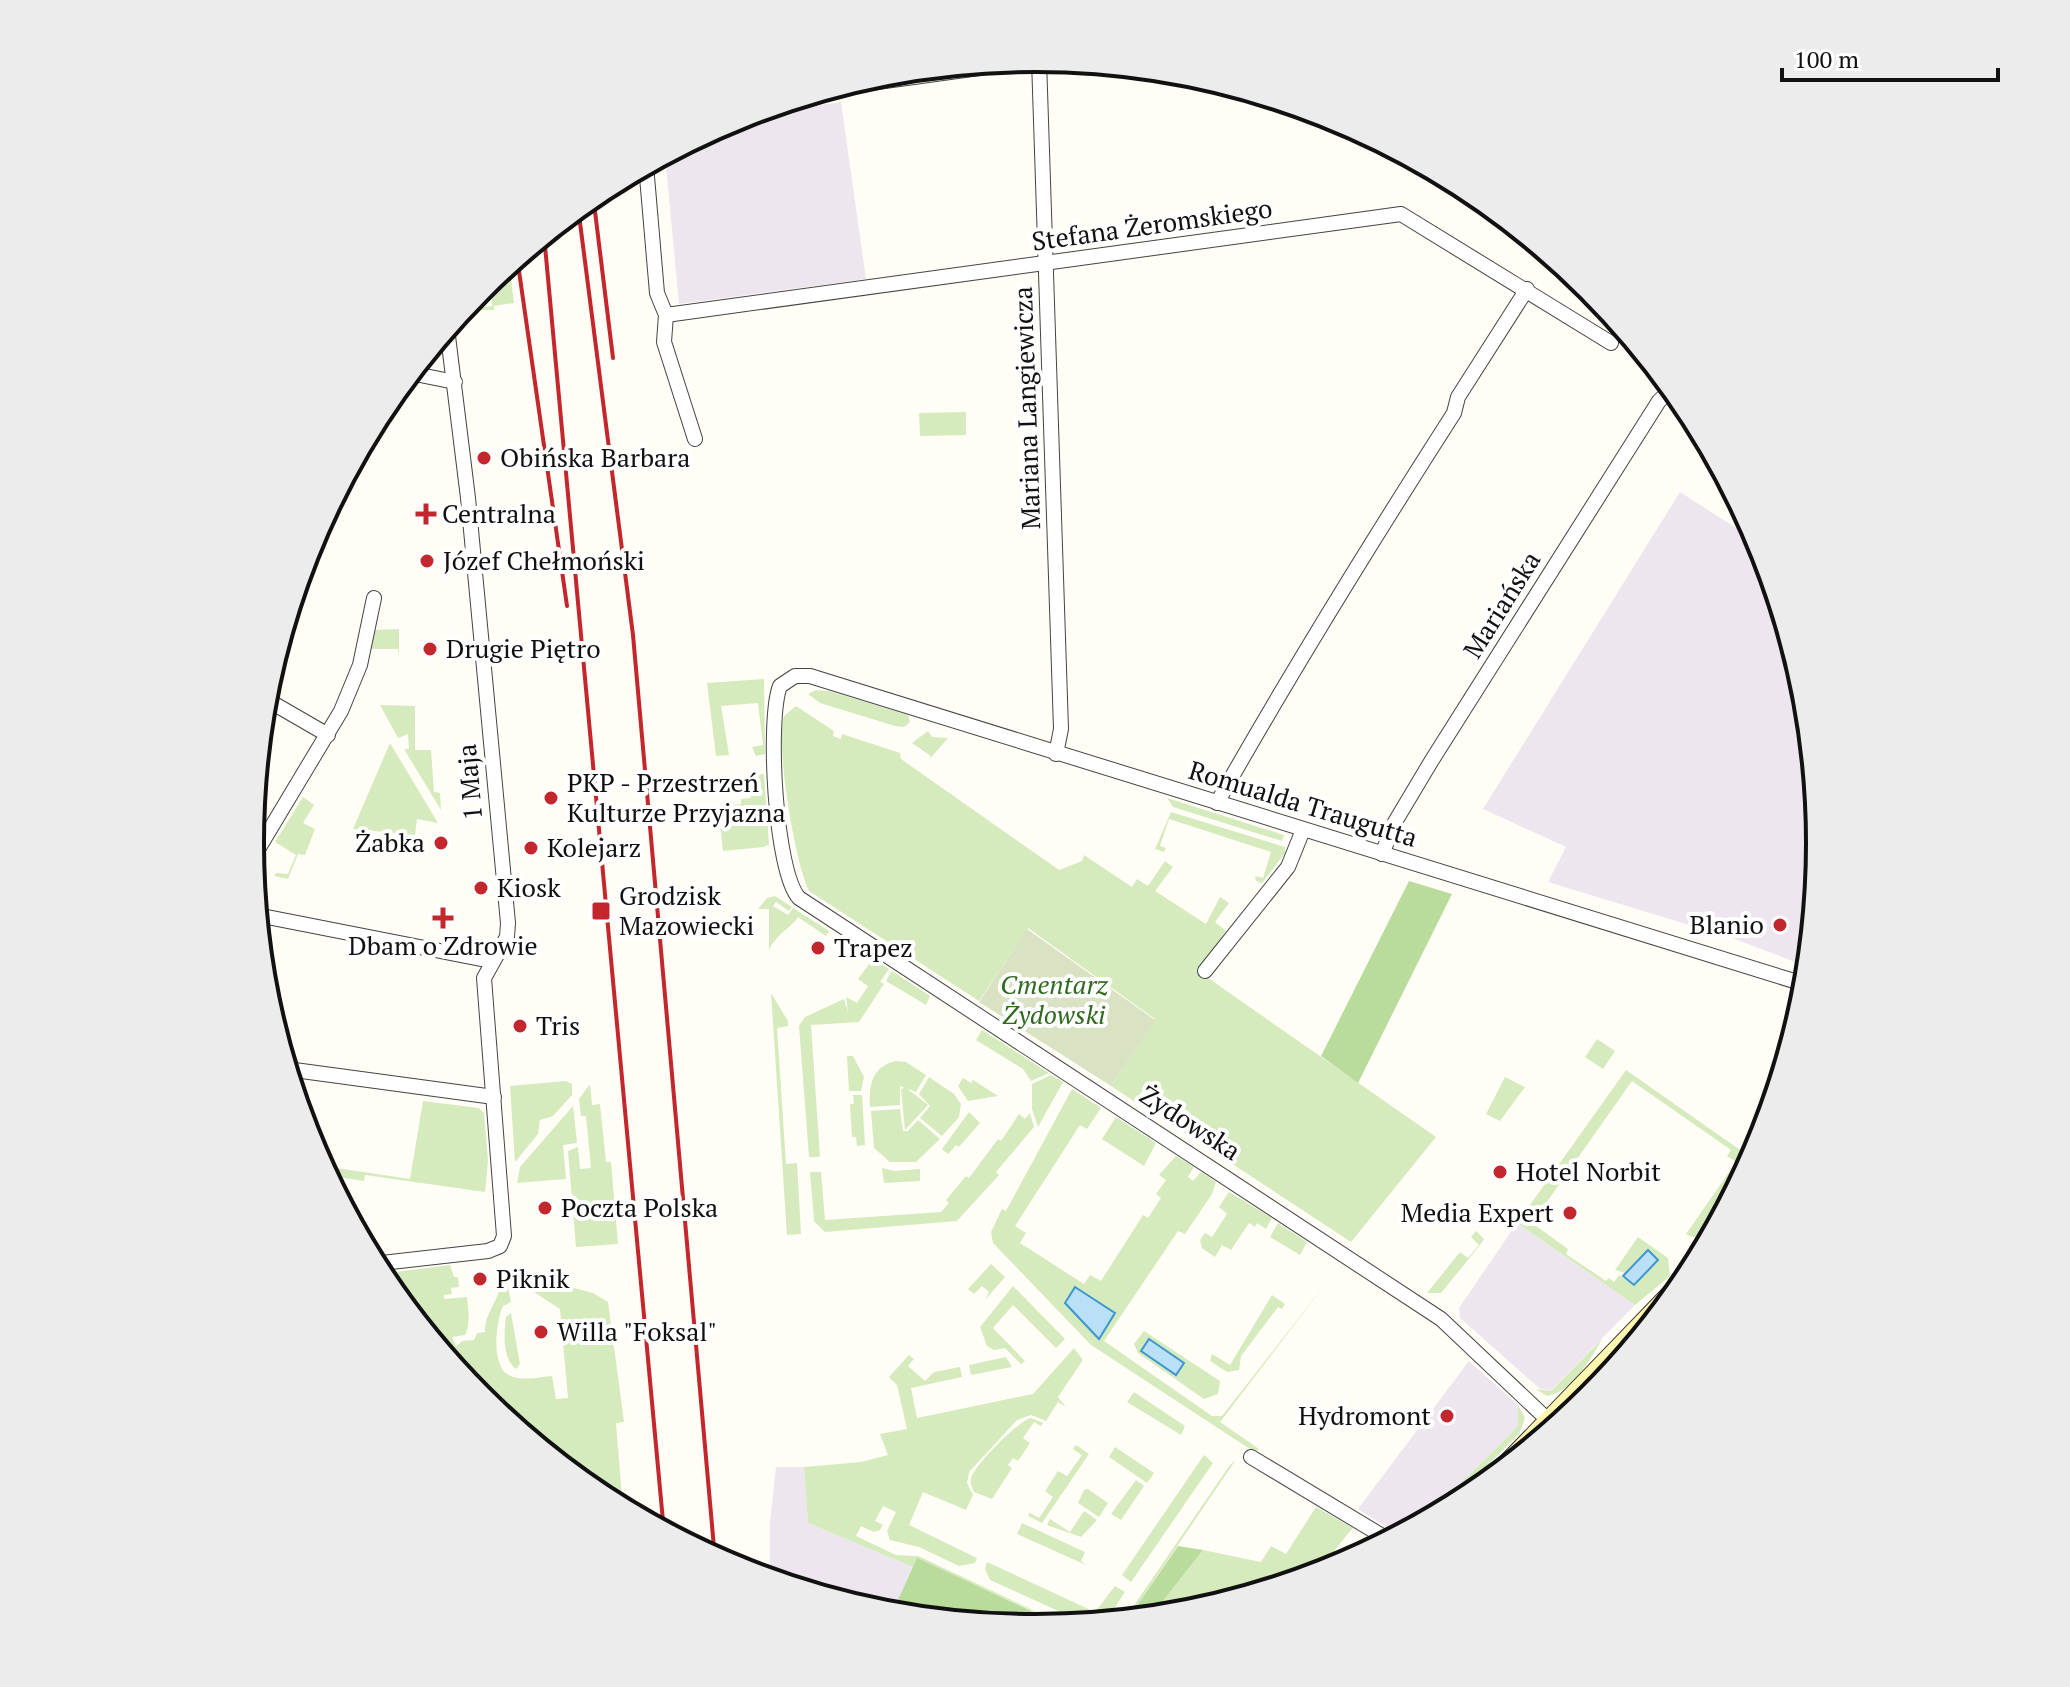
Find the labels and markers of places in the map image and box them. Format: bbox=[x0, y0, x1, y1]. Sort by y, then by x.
place label: Obińska Barbara bbox=[500, 440, 690, 474]
marker: Obińska Barbara bbox=[475, 449, 493, 467]
place label: Centralna bbox=[442, 496, 556, 530]
marker: Centralna bbox=[417, 505, 435, 523]
place label: Józef Chełmoński bbox=[443, 543, 645, 577]
marker: Józef Chełmoński bbox=[418, 552, 436, 570]
place label: Drugie Piętro bbox=[446, 631, 601, 665]
marker: Drugie Piętro bbox=[421, 640, 439, 658]
place label: PKP - Przestrzeń Kulturze Przyjazna bbox=[567, 765, 786, 829]
marker: PKP - Przestrzeń Kulturze Przyjazna bbox=[542, 789, 560, 807]
place label: Żabka bbox=[355, 825, 425, 859]
place label: Kolejarz bbox=[547, 830, 641, 864]
marker: Żabka bbox=[432, 834, 450, 852]
marker: Kolejarz bbox=[522, 839, 540, 857]
place label: Kiosk bbox=[497, 870, 561, 904]
place label: Grodzisk Mazowiecki bbox=[619, 878, 754, 942]
marker: Kiosk bbox=[472, 879, 490, 897]
marker: Grodzisk Mazowiecki bbox=[590, 900, 612, 922]
place label: Blanio bbox=[1689, 907, 1764, 941]
marker: Dbam o Zdrowie bbox=[434, 909, 452, 927]
marker: Blanio bbox=[1771, 916, 1789, 934]
place label: Dbam o Zdrowie bbox=[348, 928, 538, 962]
place label: Trapez bbox=[834, 930, 913, 964]
marker: Trapez bbox=[809, 939, 827, 957]
place label: Tris bbox=[536, 1008, 580, 1042]
marker: Tris bbox=[511, 1017, 529, 1035]
place label: Hotel Norbit bbox=[1516, 1154, 1661, 1188]
marker: Hotel Norbit bbox=[1491, 1163, 1509, 1181]
place label: Poczta Polska bbox=[561, 1190, 718, 1224]
place label: Media Expert bbox=[1401, 1195, 1554, 1229]
marker: Poczta Polska bbox=[536, 1199, 554, 1217]
marker: Media Expert bbox=[1561, 1204, 1579, 1222]
place label: Piknik bbox=[496, 1261, 570, 1295]
marker: Piknik bbox=[471, 1270, 489, 1288]
place label: Willa "Foksal" bbox=[557, 1314, 717, 1348]
marker: Willa "Foksal" bbox=[532, 1323, 550, 1341]
place label: Hydromont bbox=[1298, 1398, 1431, 1432]
marker: Hydromont bbox=[1438, 1407, 1456, 1425]

